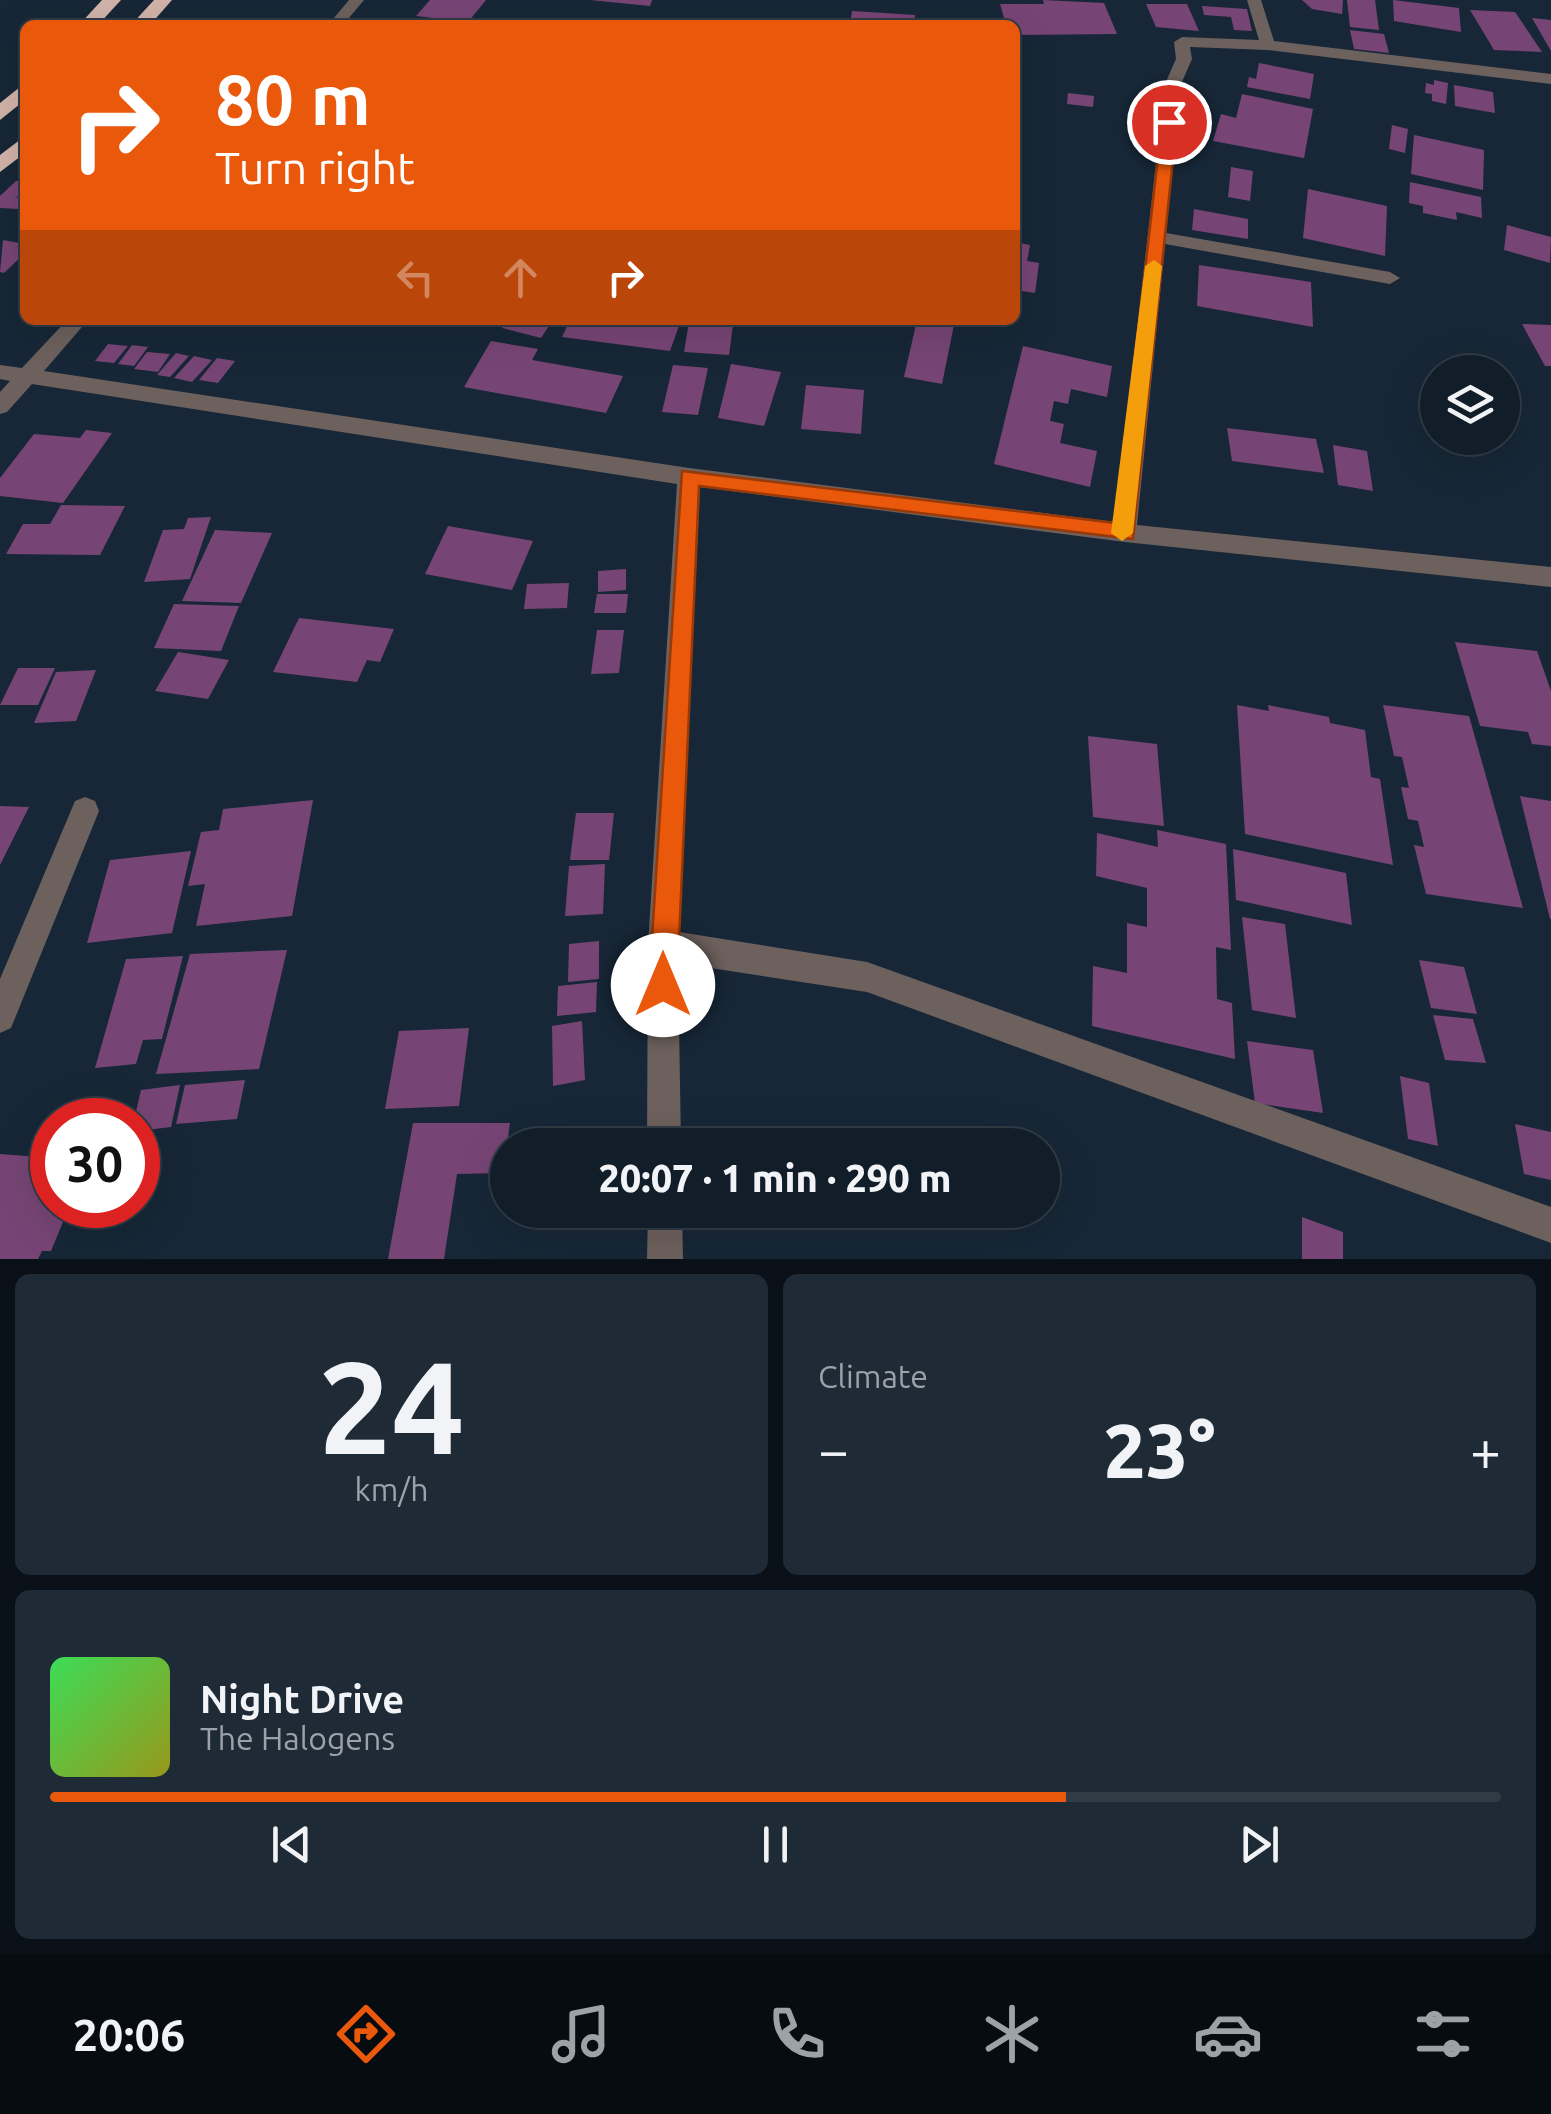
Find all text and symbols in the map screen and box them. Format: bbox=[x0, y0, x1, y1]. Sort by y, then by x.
icon: right bbox=[50, 60, 180, 190]
text: 80 m bbox=[215, 60, 371, 138]
pin bbox=[1127, 80, 1212, 165]
icon: arrive bbox=[1142, 95, 1197, 150]
text: Turn right bbox=[215, 142, 415, 193]
icon: left bbox=[388, 250, 443, 305]
icon: ahead bbox=[493, 250, 548, 305]
icon: right bbox=[598, 250, 653, 305]
map controls bbox=[1420, 355, 1520, 455]
button: layers bbox=[1420, 355, 1520, 455]
position arrow bbox=[611, 933, 715, 1037]
speed limit sign: 30 bbox=[30, 1098, 160, 1228]
text: 20:07 · 1 min · 290 m bbox=[598, 1157, 952, 1199]
text: 24 bbox=[318, 1333, 465, 1479]
text: Climate bbox=[818, 1358, 928, 1394]
text: 23° bbox=[1104, 1408, 1215, 1492]
text: − bbox=[818, 1419, 849, 1480]
text: + bbox=[1470, 1419, 1501, 1480]
text: km/h bbox=[355, 1471, 428, 1507]
text: Night Drive bbox=[200, 1678, 404, 1720]
text: The Halogens bbox=[200, 1720, 395, 1756]
icon: previous bbox=[264, 1817, 319, 1872]
icon: pause bbox=[748, 1817, 803, 1872]
icon: next bbox=[1232, 1817, 1287, 1872]
icon: directions bbox=[331, 1999, 401, 2069]
icon: music bbox=[546, 1999, 616, 2069]
icon: phone bbox=[762, 1999, 832, 2069]
icon: climate bbox=[977, 1999, 1047, 2069]
icon: car bbox=[1193, 1999, 1263, 2069]
icon: filters bbox=[1408, 1999, 1478, 2069]
text: 20:06 bbox=[73, 2009, 185, 2060]

